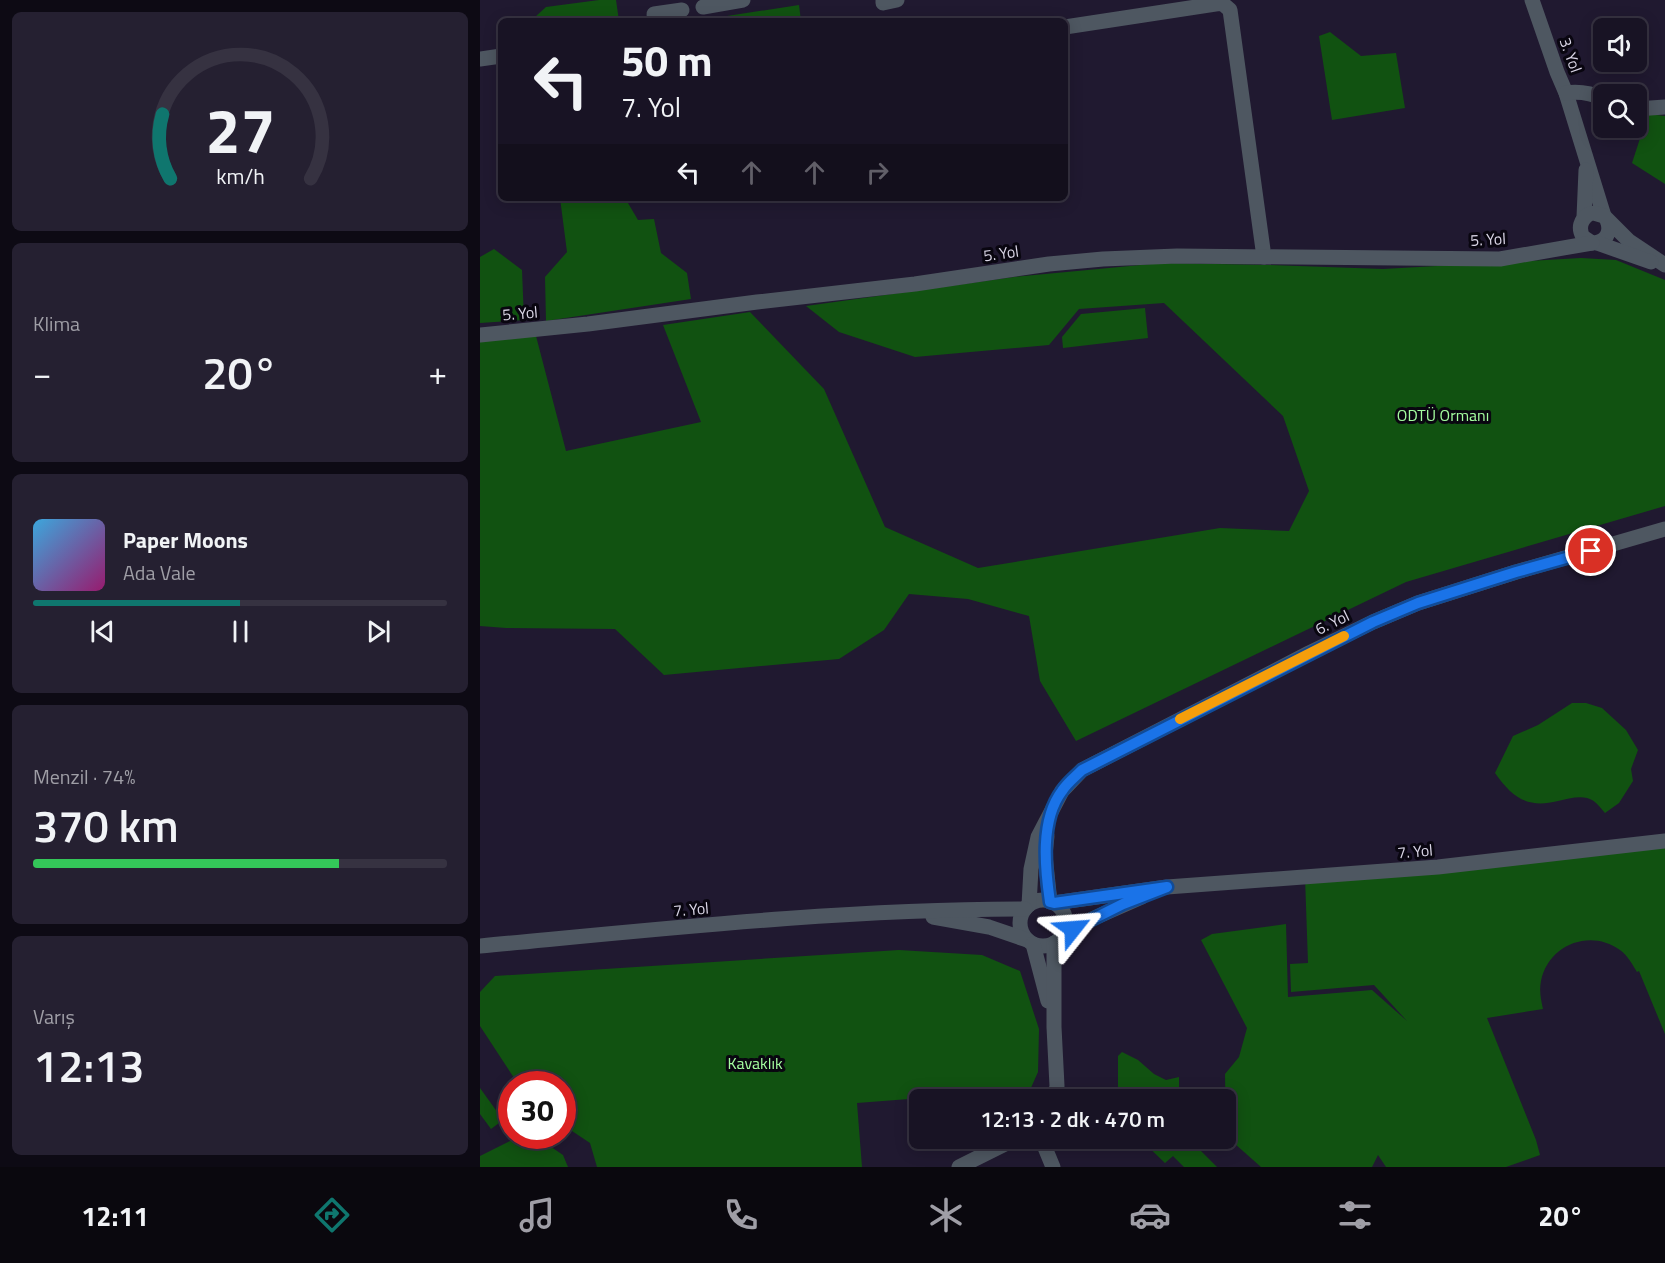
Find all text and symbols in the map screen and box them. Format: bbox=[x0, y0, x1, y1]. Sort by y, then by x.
map controls bbox=[1593, 18, 1647, 138]
button: sound bbox=[1593, 18, 1647, 72]
text: 50 m bbox=[621, 28, 713, 92]
street label: 3. Yol bbox=[1554, 34, 1588, 76]
icon: left bbox=[522, 42, 600, 120]
text: 27 bbox=[205, 82, 275, 177]
button: search bbox=[1593, 84, 1647, 138]
text: 7. Yol bbox=[621, 86, 681, 127]
icon: left bbox=[672, 156, 705, 189]
icon: ahead bbox=[735, 156, 768, 189]
icon: ahead bbox=[798, 156, 831, 189]
icon: right bbox=[861, 156, 894, 189]
text: km/h bbox=[216, 160, 264, 192]
street label: 5. Yol bbox=[1470, 226, 1506, 252]
street label: 5. Yol bbox=[982, 239, 1020, 267]
street label: 5. Yol bbox=[501, 299, 539, 327]
text: Klima bbox=[33, 308, 80, 339]
text: 20° bbox=[202, 338, 278, 406]
text: − bbox=[33, 348, 51, 398]
text: + bbox=[429, 348, 447, 398]
park label: ODTÜ Ormanı bbox=[1397, 403, 1489, 427]
text: Paper Moons bbox=[123, 523, 248, 557]
pin bbox=[1565, 525, 1616, 576]
icon: arrive bbox=[1574, 534, 1607, 567]
text: Ada Vale bbox=[123, 557, 196, 588]
street label: 6. Yol bbox=[1311, 603, 1353, 641]
icon: previous bbox=[86, 615, 119, 648]
icon: pause bbox=[224, 615, 257, 648]
icon: next bbox=[362, 615, 395, 648]
text: Menzil · 74% bbox=[33, 761, 135, 792]
text: 370 km bbox=[33, 791, 179, 859]
street label: 7. Yol bbox=[1396, 837, 1434, 865]
street label: 7. Yol bbox=[672, 895, 710, 923]
position arrow bbox=[1041, 897, 1105, 961]
text: Varış bbox=[33, 1001, 75, 1032]
text: 12:13 bbox=[33, 1031, 145, 1099]
park label: Kavaklık bbox=[727, 1051, 783, 1075]
speed limit sign: 30 bbox=[498, 1071, 576, 1149]
text: 12:13 · 2 dk · 470 m bbox=[980, 1102, 1165, 1136]
icon: directions bbox=[311, 1194, 353, 1236]
icon: music bbox=[516, 1194, 558, 1236]
icon: phone bbox=[720, 1194, 762, 1236]
icon: climate bbox=[925, 1194, 967, 1236]
icon: car bbox=[1129, 1194, 1171, 1236]
icon: filters bbox=[1334, 1194, 1376, 1236]
text: 12:11 bbox=[81, 1195, 149, 1236]
text: 20° bbox=[1538, 1195, 1584, 1236]

